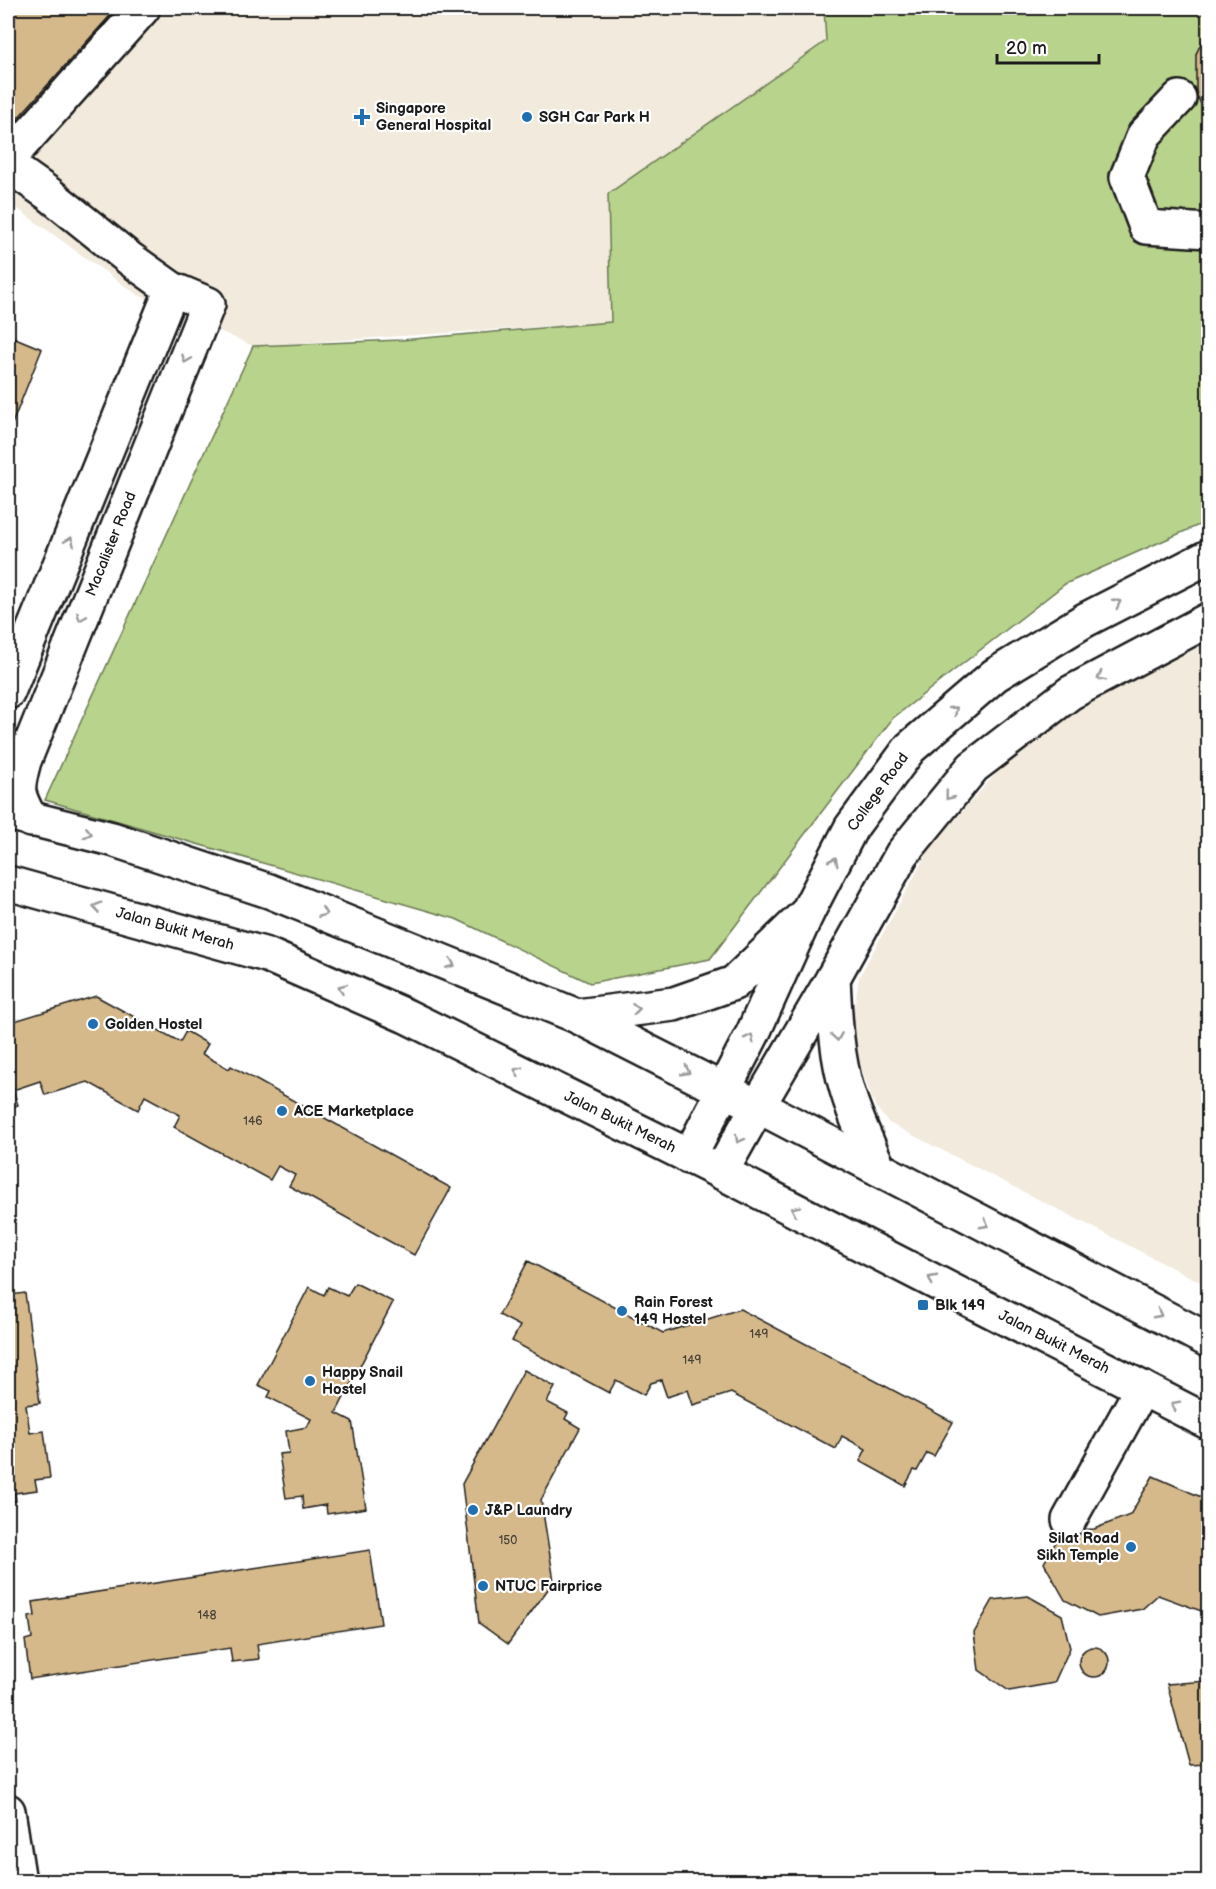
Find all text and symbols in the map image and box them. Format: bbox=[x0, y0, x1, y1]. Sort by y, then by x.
scale bar bbox=[997, 27, 1099, 65]
text: 20 m bbox=[1006, 38, 1047, 59]
place label: Singapore General Hospital bbox=[376, 99, 491, 135]
marker: Singapore General Hospital bbox=[353, 108, 371, 126]
place label: SGH Car Park H bbox=[539, 108, 650, 127]
marker: SGH Car Park H bbox=[520, 110, 534, 124]
one-way arrow bbox=[181, 352, 193, 363]
street label: Macalister Road bbox=[81, 489, 141, 599]
one-way arrow bbox=[63, 536, 75, 547]
one-way arrow bbox=[1110, 599, 1121, 611]
one-way arrow bbox=[76, 611, 88, 622]
one-way arrow bbox=[1096, 669, 1107, 681]
one-way arrow bbox=[947, 706, 958, 717]
street label: College Road bbox=[843, 749, 913, 835]
one-way arrow bbox=[945, 789, 956, 800]
one-way arrow bbox=[83, 826, 93, 839]
one-way arrow bbox=[827, 857, 838, 867]
one-way arrow bbox=[92, 902, 102, 915]
street label: Jalan Bukit Merah bbox=[114, 903, 236, 955]
one-way arrow bbox=[317, 906, 328, 918]
one-way arrow bbox=[445, 957, 456, 969]
one-way arrow bbox=[337, 983, 348, 995]
one-way arrow bbox=[631, 1003, 640, 1016]
place label: Golden Hostel bbox=[105, 1015, 202, 1034]
marker: Golden Hostel bbox=[86, 1017, 100, 1031]
one-way arrow bbox=[830, 1031, 843, 1041]
one-way arrow bbox=[743, 1034, 754, 1044]
one-way arrow bbox=[679, 1064, 690, 1075]
one-way arrow bbox=[513, 1067, 524, 1078]
street label: Jalan Bukit Merah bbox=[561, 1087, 679, 1157]
place label: ACE Marketplace bbox=[293, 1102, 414, 1121]
marker: ACE Marketplace bbox=[275, 1104, 289, 1118]
house number: 146 bbox=[243, 1114, 263, 1129]
one-way arrow bbox=[735, 1133, 746, 1143]
one-way arrow bbox=[791, 1206, 802, 1218]
one-way arrow bbox=[979, 1217, 989, 1228]
one-way arrow bbox=[927, 1275, 938, 1287]
place label: Rain Forest 149 Hostel bbox=[634, 1293, 713, 1329]
place label: Blk 149 bbox=[935, 1296, 985, 1315]
marker: Blk 149 bbox=[916, 1298, 930, 1312]
marker: Rain Forest 149 Hostel bbox=[615, 1304, 629, 1318]
street label: Jalan Bukit Merah bbox=[995, 1306, 1113, 1378]
one-way arrow bbox=[1152, 1307, 1162, 1318]
house number: 149 bbox=[750, 1327, 769, 1342]
house number: 149 bbox=[683, 1353, 702, 1368]
place label: Happy Snail Hostel bbox=[322, 1363, 403, 1399]
marker: Happy Snail Hostel bbox=[303, 1374, 317, 1388]
one-way arrow bbox=[1171, 1400, 1182, 1412]
place label: J&P Laundry bbox=[485, 1501, 572, 1520]
marker: J&P Laundry bbox=[466, 1503, 480, 1517]
place label: Silat Road Sikh Temple bbox=[1037, 1529, 1119, 1565]
house number: 150 bbox=[499, 1533, 517, 1548]
marker: Silat Road Sikh Temple bbox=[1124, 1540, 1138, 1554]
place label: NTUC Fairprice bbox=[495, 1577, 603, 1596]
marker: NTUC Fairprice bbox=[476, 1579, 490, 1593]
house number: 148 bbox=[198, 1608, 216, 1623]

